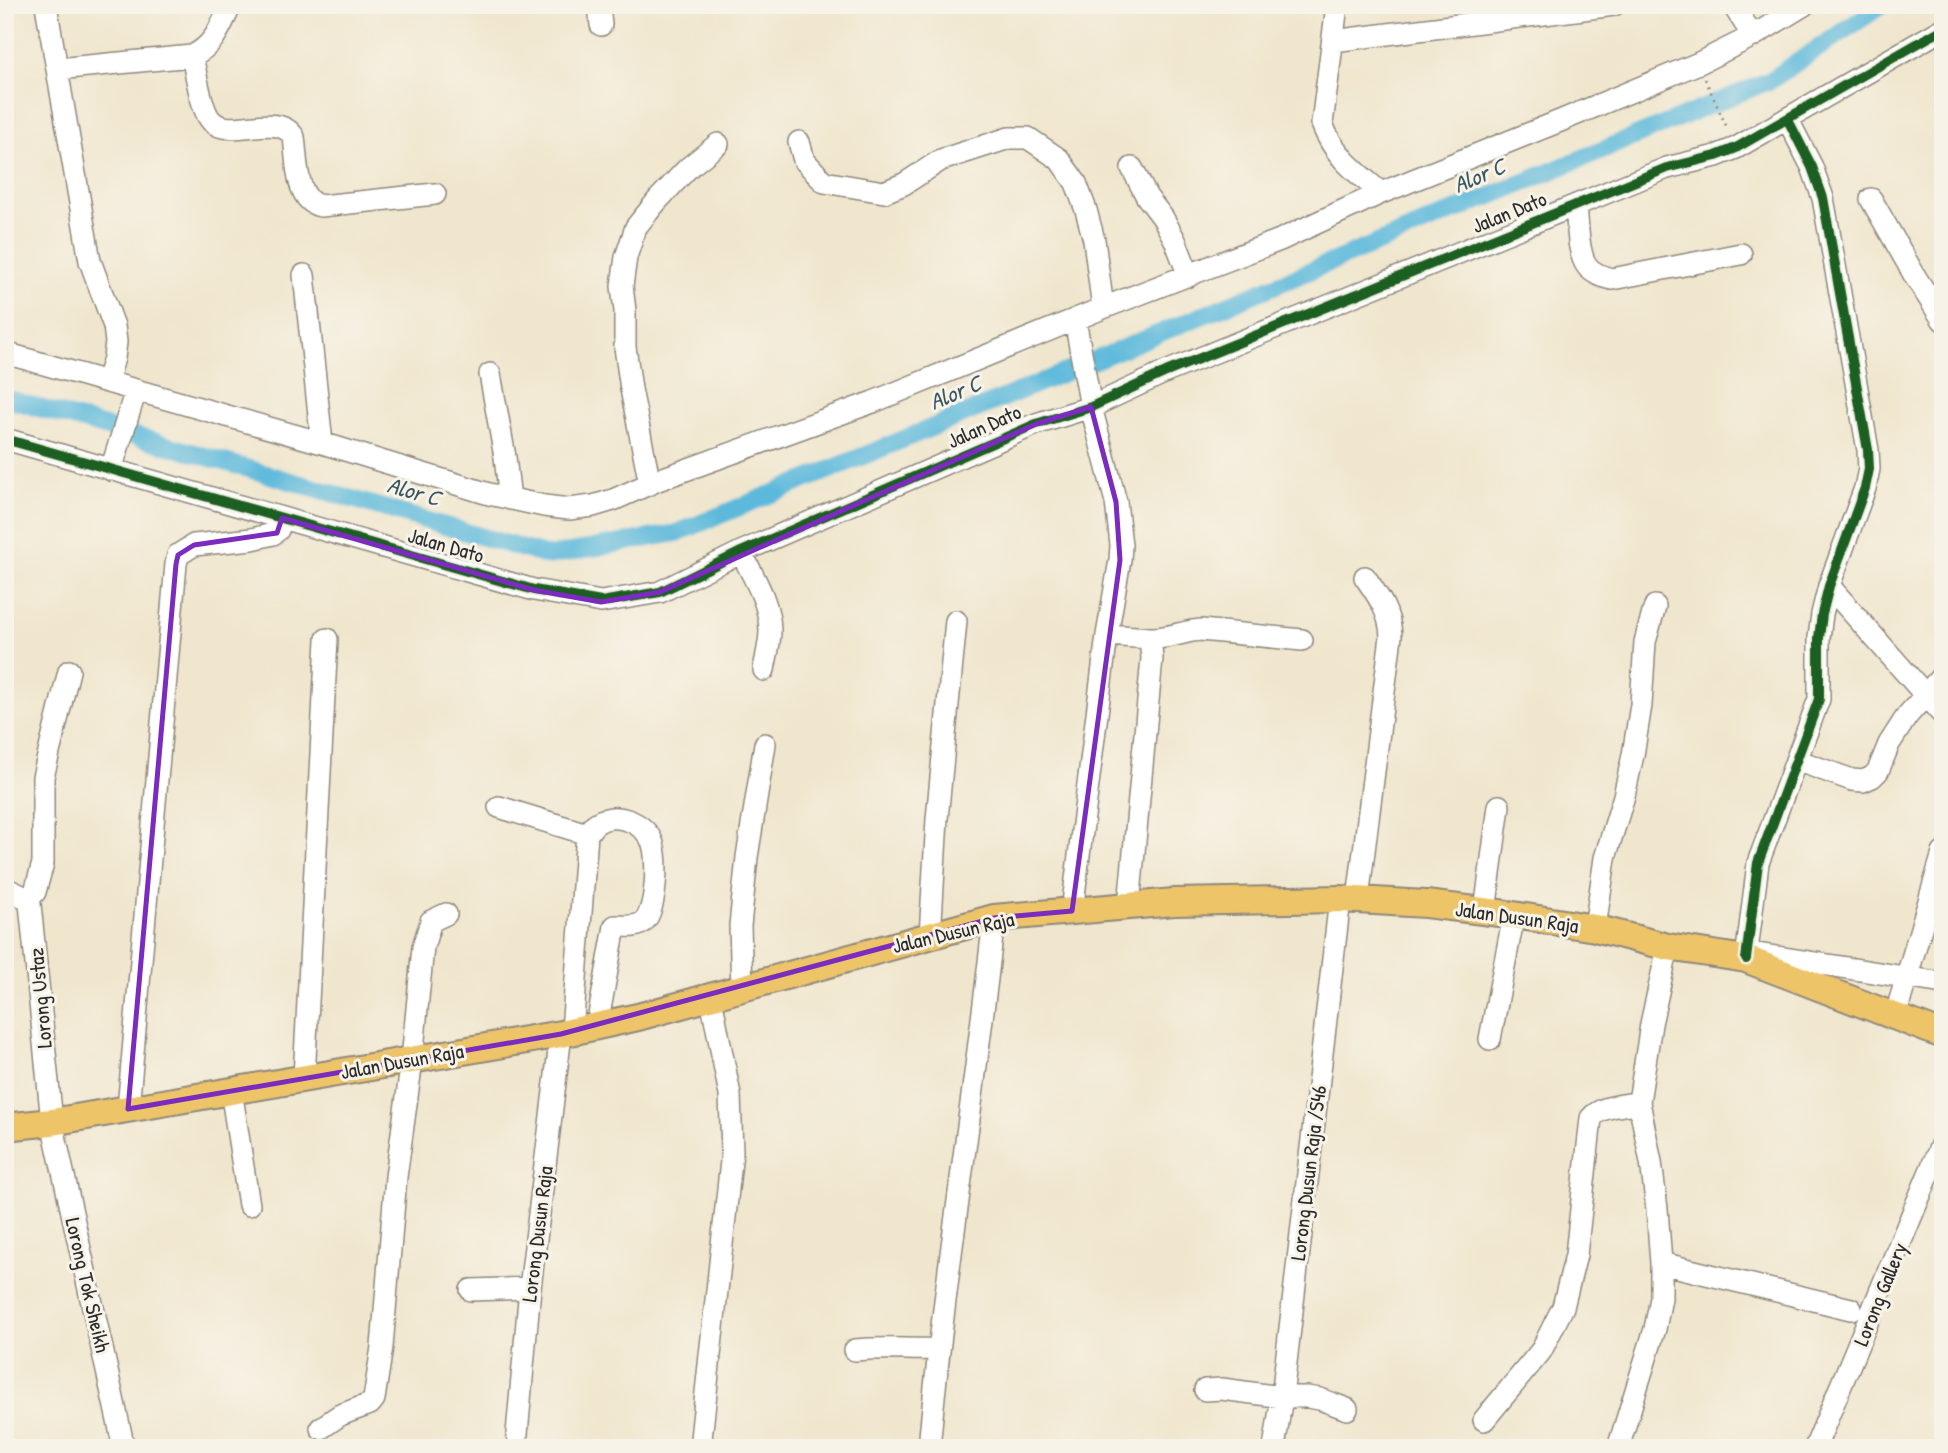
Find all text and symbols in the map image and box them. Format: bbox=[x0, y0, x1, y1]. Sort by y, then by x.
water label: Alor C bbox=[1448, 149, 1513, 200]
street label: Jalan Dato bbox=[1467, 184, 1551, 240]
water label: Alor C bbox=[924, 366, 989, 417]
street label: Jalan Dato bbox=[942, 397, 1026, 455]
water label: Alor C bbox=[384, 469, 447, 514]
street label: Jalan Dato bbox=[404, 520, 488, 570]
street label: Jalan Dusun Raja bbox=[1453, 894, 1581, 940]
street label: Jalan Dusun Raja bbox=[889, 904, 1017, 960]
street label: Lorong Ustaz bbox=[21, 947, 59, 1049]
street label: Jalan Dusun Raja bbox=[338, 1036, 466, 1086]
street label: Lorong Dusun Raja /S46 bbox=[1283, 1084, 1333, 1262]
street label: Lorong Dusun Raja bbox=[514, 1164, 560, 1304]
street label: Lorong Tok Sheikh bbox=[58, 1215, 118, 1355]
street label: Lorong Gallery bbox=[1846, 1238, 1914, 1350]

